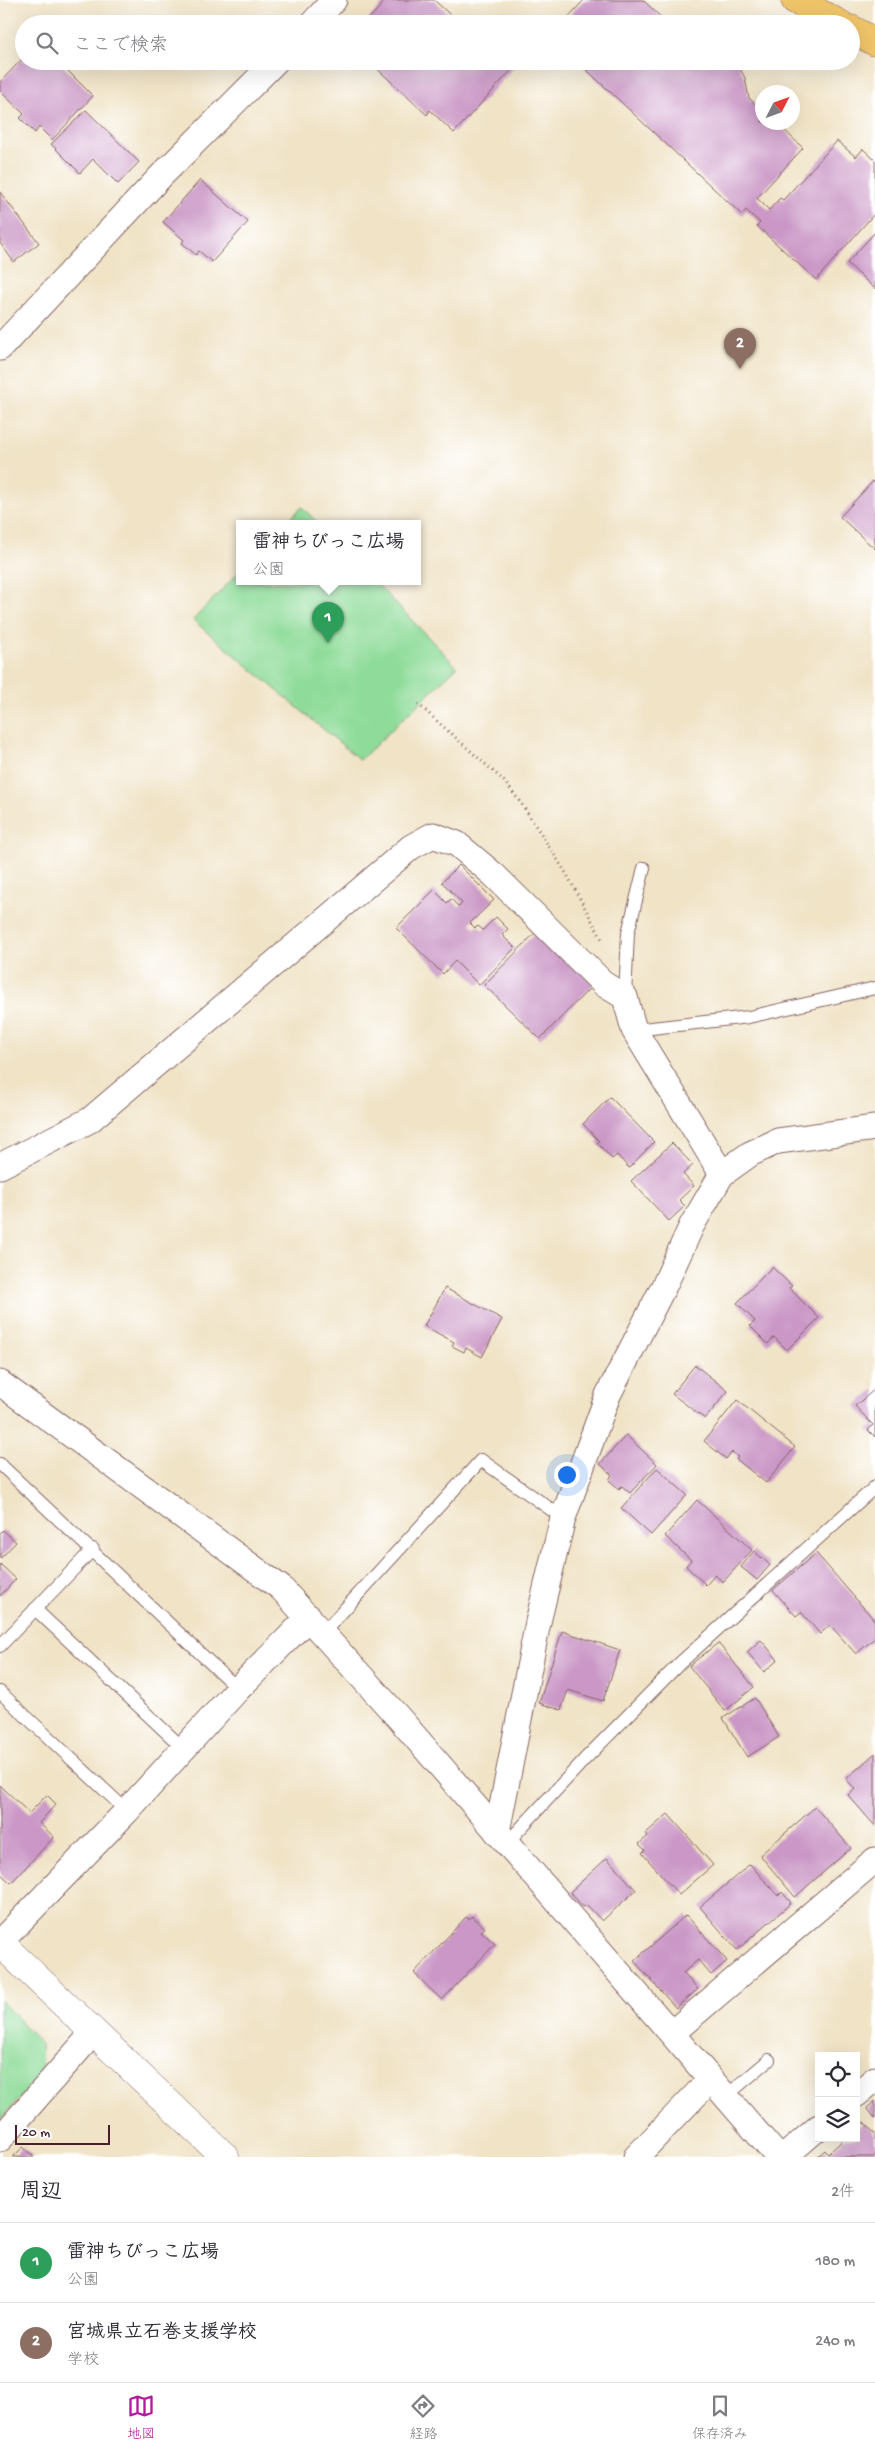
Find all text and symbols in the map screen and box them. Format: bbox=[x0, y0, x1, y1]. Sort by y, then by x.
search box bbox=[15, 15, 860, 70]
icon: search bbox=[33, 29, 61, 57]
text: ここで検索 bbox=[73, 35, 168, 58]
north arrow bbox=[755, 85, 800, 130]
pin: 2 bbox=[724, 328, 756, 369]
popup bbox=[236, 520, 421, 585]
text: 雷神ちびっこ広場 bbox=[252, 532, 405, 555]
text: 公園 bbox=[252, 562, 285, 581]
pin: 1 bbox=[312, 602, 344, 643]
your location bbox=[554, 1462, 580, 1488]
map controls bbox=[815, 2052, 860, 2142]
button: locate bbox=[815, 2052, 860, 2097]
button: layers bbox=[815, 2097, 860, 2142]
scale bar bbox=[15, 2122, 110, 2145]
text: 20 m bbox=[22, 2125, 50, 2142]
text: 周辺 bbox=[20, 2181, 62, 2206]
text: 2件 bbox=[831, 2184, 855, 2203]
text: 雷神ちびっこ広場 bbox=[67, 2242, 219, 2265]
text: 1 bbox=[33, 2253, 39, 2272]
text: 180 m bbox=[816, 2253, 855, 2272]
text: 公園 bbox=[67, 2272, 99, 2291]
text: 宮城県立石巻支援学校 bbox=[67, 2322, 257, 2345]
text: 2 bbox=[32, 2333, 40, 2352]
text: 240 m bbox=[815, 2333, 855, 2352]
text: 学校 bbox=[67, 2352, 99, 2371]
tab: 地図 bbox=[127, 2392, 155, 2444]
tab: 経路 bbox=[409, 2392, 437, 2444]
tab: 保存済み bbox=[692, 2392, 748, 2444]

